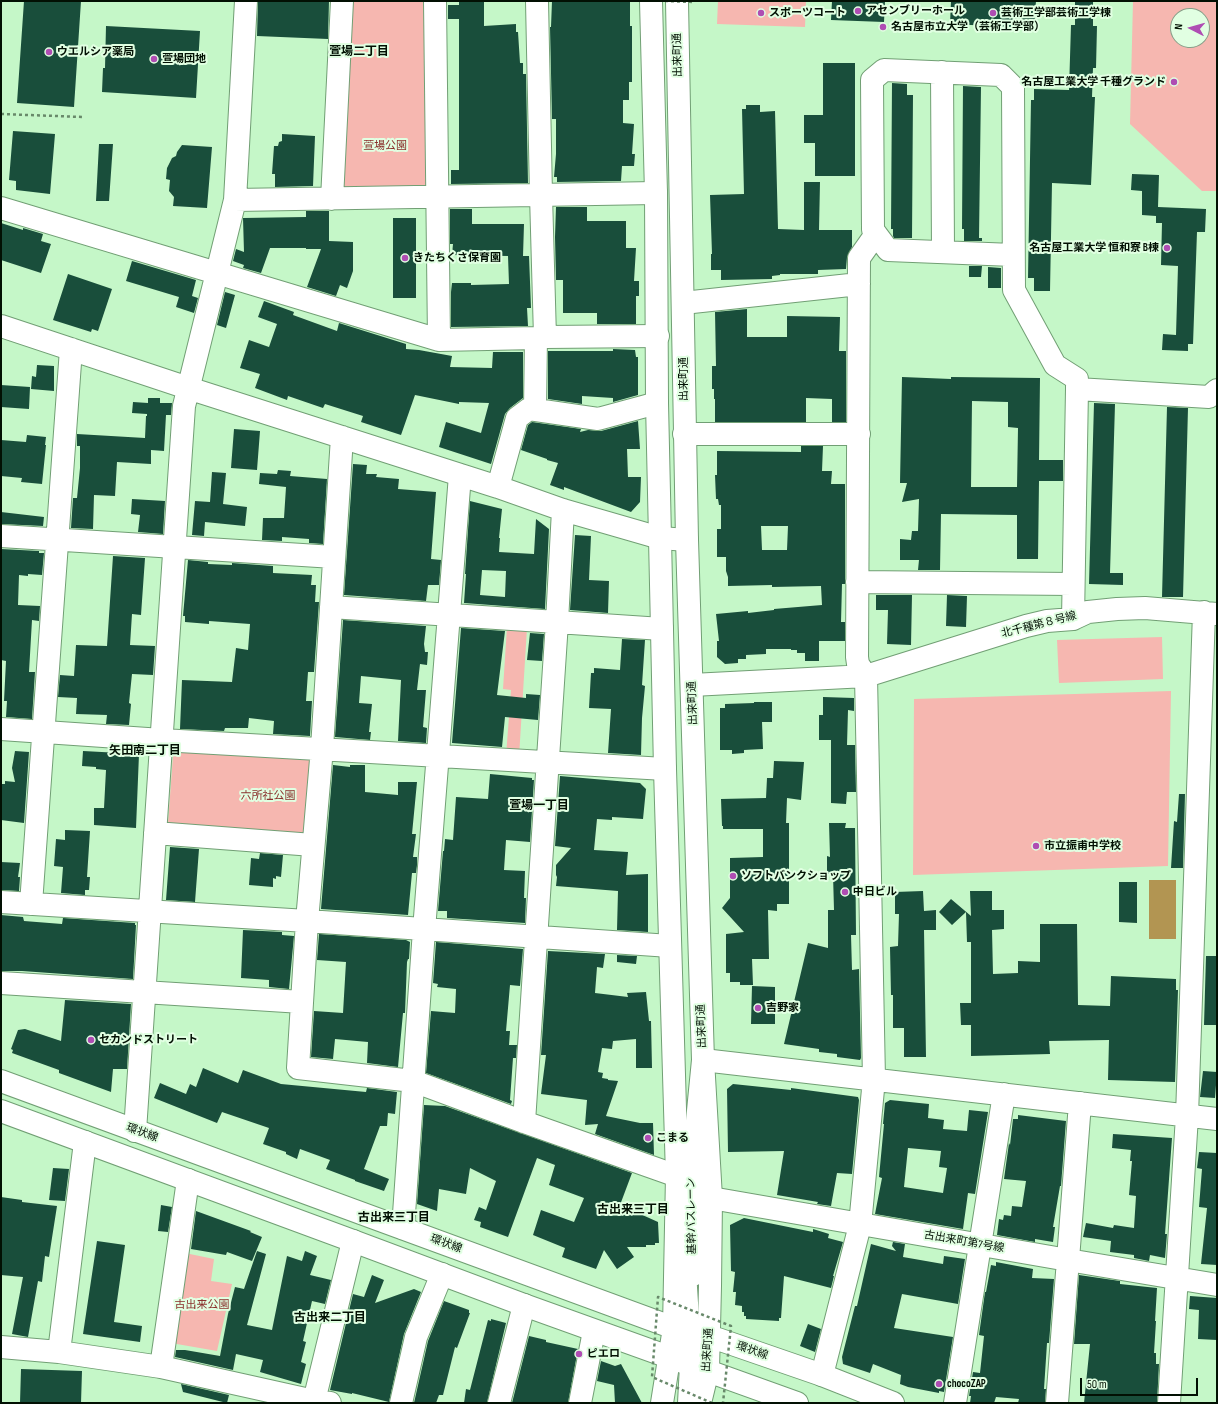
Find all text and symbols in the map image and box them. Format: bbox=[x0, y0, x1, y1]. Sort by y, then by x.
place label: アセンブリーホール bbox=[866, 4, 965, 18]
place label: スポーツコート bbox=[769, 6, 846, 20]
marker: アセンブリーホール bbox=[853, 6, 863, 16]
place label: 芸術工学部芸術工学棟 bbox=[1001, 6, 1111, 20]
marker: スポーツコート bbox=[756, 8, 766, 18]
marker: 芸術工学部芸術工学棟 bbox=[988, 8, 998, 18]
north arrow bbox=[1170, 8, 1210, 48]
place label: 名古屋市立大学（芸術工学部） bbox=[891, 20, 1045, 34]
marker: 名古屋市立大学（芸術工学部） bbox=[878, 22, 888, 32]
text: N bbox=[1172, 23, 1185, 30]
street label: 出来町通 bbox=[671, 33, 685, 77]
place label: ウエルシア薬局 bbox=[57, 45, 134, 59]
district label: 萱場二丁目 bbox=[329, 45, 389, 59]
marker: ウエルシア薬局 bbox=[44, 47, 54, 57]
place label: 萱場団地 bbox=[162, 52, 206, 66]
marker: 萱場団地 bbox=[149, 54, 159, 64]
place label: 名古屋工業大学 千種グランド bbox=[1021, 75, 1166, 89]
marker: 名古屋工業大学 千種グランド bbox=[1169, 77, 1179, 87]
park label: 萱場公園 bbox=[363, 139, 407, 153]
place label: 名古屋工業大学 恒和寮 B棟 bbox=[1029, 241, 1159, 255]
marker: 名古屋工業大学 恒和寮 B棟 bbox=[1162, 243, 1172, 253]
place label: きたちくさ保育園 bbox=[413, 251, 501, 265]
marker: きたちくさ保育園 bbox=[400, 253, 410, 263]
street label: 出来町通 bbox=[677, 357, 691, 401]
street label: 北千種第８号線 bbox=[1000, 609, 1078, 641]
street label: 出来町通 bbox=[686, 681, 700, 725]
district label: 矢田南二丁目 bbox=[109, 744, 181, 758]
park label: 六所社公園 bbox=[241, 789, 295, 803]
district label: 萱場一丁目 bbox=[509, 799, 569, 813]
place label: 市立振甫中学校 bbox=[1044, 839, 1121, 853]
marker: 市立振甫中学校 bbox=[1031, 841, 1041, 851]
place label: ソフトバンクショップ bbox=[741, 869, 851, 883]
marker: ソフトバンクショップ bbox=[728, 871, 738, 881]
place label: 中日ビル bbox=[853, 885, 897, 899]
marker: 中日ビル bbox=[840, 887, 850, 897]
place label: 吉野家 bbox=[766, 1001, 799, 1015]
marker: 吉野家 bbox=[753, 1003, 763, 1013]
street label: 出来町通 bbox=[695, 1004, 709, 1048]
place label: セカンドストリート bbox=[99, 1033, 198, 1047]
marker: セカンドストリート bbox=[86, 1035, 96, 1045]
street label: 環状線 bbox=[124, 1121, 160, 1145]
place label: こまる bbox=[656, 1131, 689, 1145]
marker: こまる bbox=[643, 1133, 653, 1143]
street label: 基幹バスレーン bbox=[685, 1177, 699, 1255]
district label: 古出来三丁目 bbox=[597, 1203, 669, 1217]
district label: 古出来三丁目 bbox=[358, 1211, 430, 1225]
street label: 古出来町第7号線 bbox=[923, 1228, 1005, 1256]
street label: 環状線 bbox=[428, 1232, 464, 1256]
park label: 古出来公園 bbox=[175, 1298, 229, 1312]
district label: 古出来二丁目 bbox=[294, 1311, 366, 1325]
street label: 出来町通 bbox=[700, 1328, 716, 1372]
street label: 環状線 bbox=[734, 1339, 770, 1363]
place label: ピエロ bbox=[587, 1347, 620, 1361]
marker: ピエロ bbox=[574, 1349, 584, 1359]
scale bar bbox=[1082, 1370, 1200, 1396]
place label: chocoZAP bbox=[947, 1377, 986, 1391]
text: 50 m bbox=[1087, 1377, 1107, 1392]
marker: chocoZAP bbox=[934, 1379, 944, 1389]

